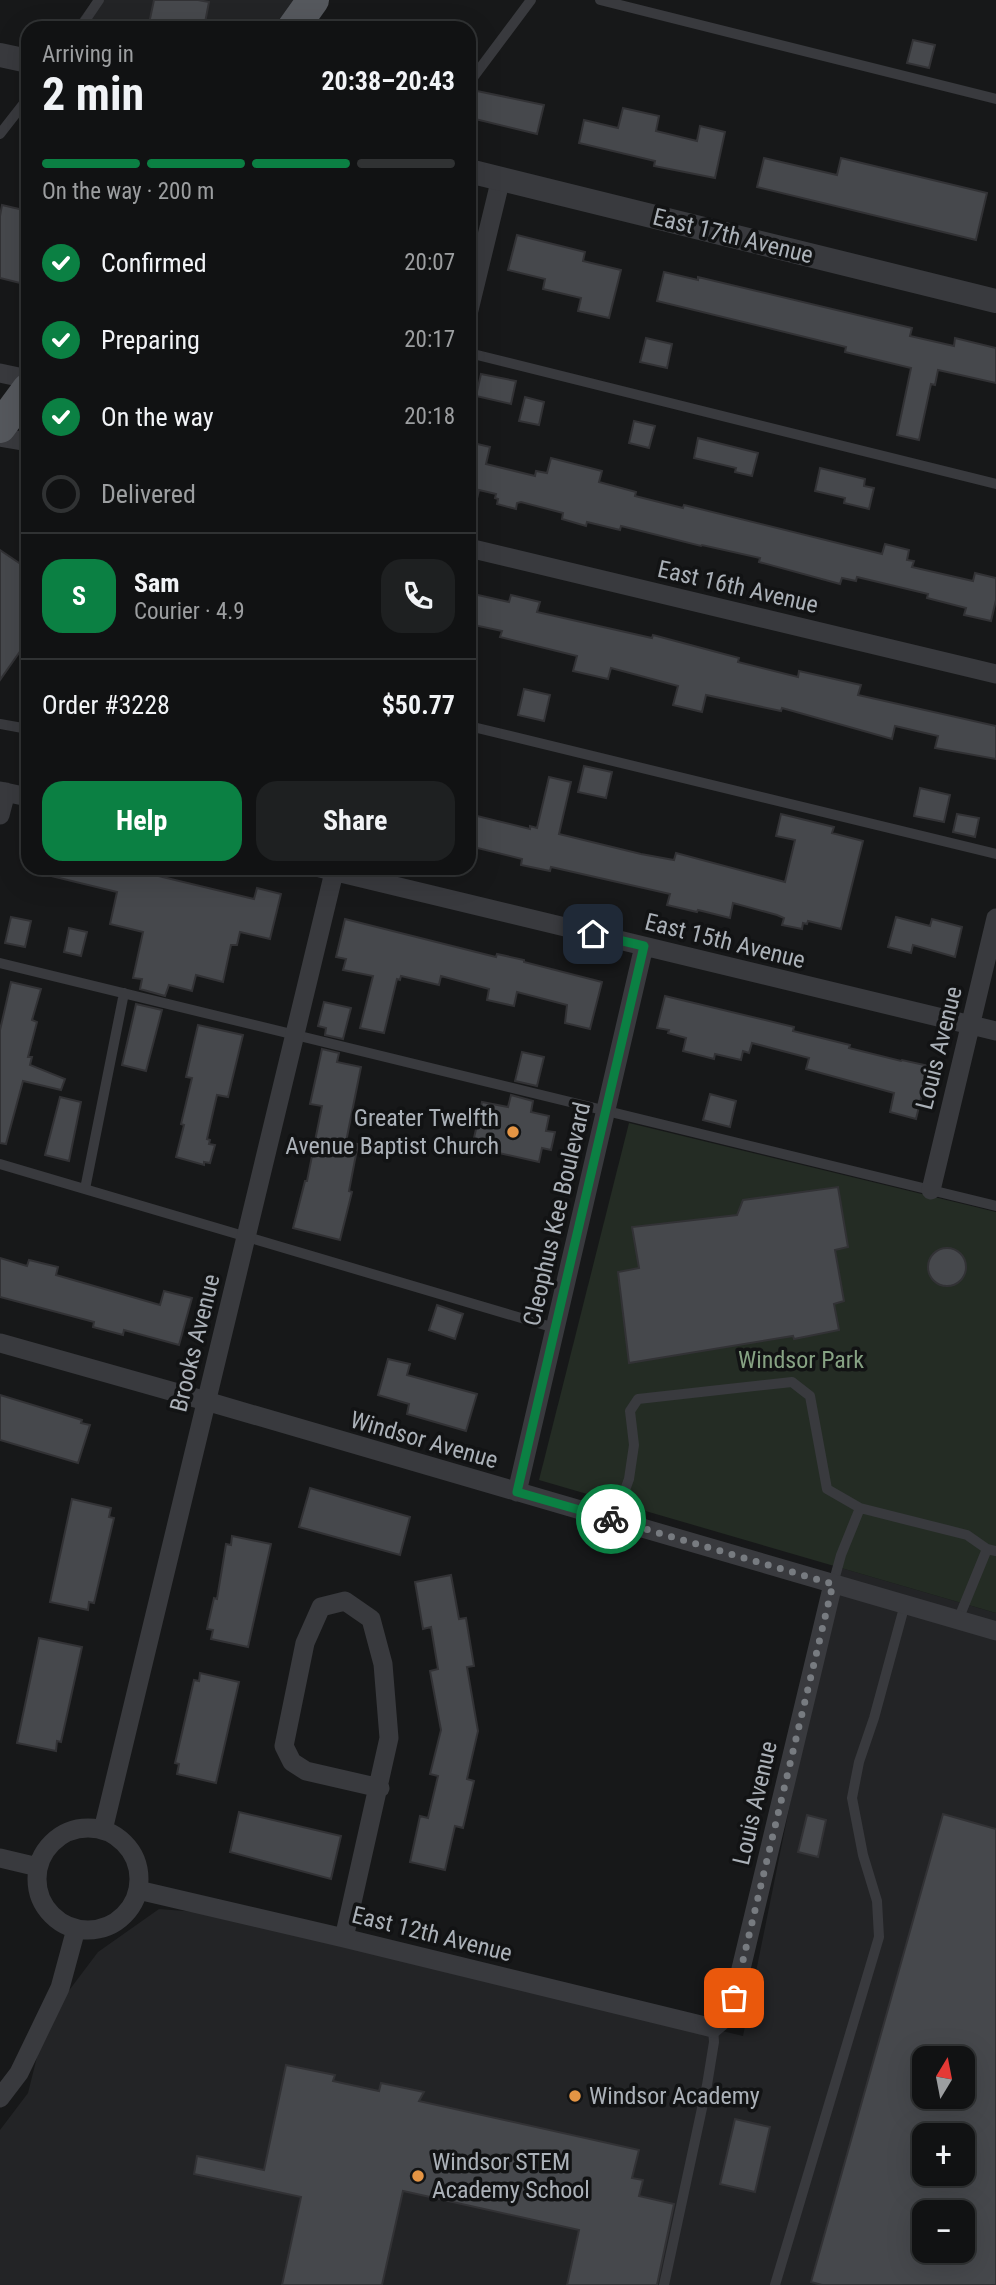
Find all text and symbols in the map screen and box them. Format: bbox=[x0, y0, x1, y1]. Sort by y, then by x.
text: Arriving in bbox=[42, 41, 134, 68]
text: 20:38–20:43 bbox=[321, 66, 455, 96]
text: 2 min bbox=[42, 67, 144, 121]
text: On the way · 200 m bbox=[42, 178, 214, 205]
street label: East 17th Avenue bbox=[650, 203, 816, 269]
icon: check bbox=[42, 244, 80, 282]
text: Confirmed bbox=[101, 248, 207, 278]
text: 20:07 bbox=[404, 249, 455, 276]
icon: check bbox=[42, 321, 80, 359]
text: Preparing bbox=[101, 325, 200, 355]
text: 20:17 bbox=[404, 326, 455, 353]
icon: check bbox=[42, 398, 80, 436]
text: On the way bbox=[101, 402, 214, 432]
text: 20:18 bbox=[404, 403, 455, 430]
text: Delivered bbox=[101, 479, 196, 509]
street label: East 16th Avenue bbox=[655, 555, 821, 619]
button: phone bbox=[381, 559, 455, 633]
text: Sam bbox=[134, 568, 180, 598]
text: S bbox=[72, 581, 86, 611]
text: Courier · 4.9 bbox=[134, 598, 245, 625]
text: Order #3228 bbox=[42, 690, 170, 720]
text: $50.77 bbox=[382, 690, 455, 720]
button: Help bbox=[42, 781, 242, 861]
button: Share bbox=[256, 781, 455, 861]
pin bbox=[563, 904, 623, 964]
street label: East 15th Avenue bbox=[642, 908, 808, 974]
icon: home bbox=[574, 915, 612, 953]
street label: Louis Avenue bbox=[910, 983, 968, 1113]
street label: Cleophus Kee Boulevard bbox=[518, 1099, 596, 1329]
place label: Greater Twelfth Avenue Baptist Church bbox=[285, 1104, 499, 1160]
marker: Greater Twelfth Avenue Baptist Church bbox=[505, 1124, 521, 1140]
street label: Brooks Avenue bbox=[164, 1271, 226, 1415]
park label: Windsor Park bbox=[738, 1346, 864, 1374]
street label: Windsor Avenue bbox=[347, 1406, 501, 1474]
courier bbox=[576, 1484, 646, 1554]
icon: bike bbox=[592, 1500, 630, 1538]
street label: Louis Avenue bbox=[727, 1738, 783, 1868]
street label: East 12th Avenue bbox=[349, 1901, 515, 1967]
pin bbox=[704, 1968, 764, 2028]
icon: bag bbox=[715, 1979, 753, 2017]
north arrow bbox=[912, 2046, 975, 2109]
map controls bbox=[912, 2046, 975, 2263]
place label: Windsor Academy bbox=[589, 2082, 760, 2110]
marker: Windsor Academy bbox=[567, 2088, 583, 2104]
button: + bbox=[912, 2123, 975, 2186]
place label: Windsor STEM Academy School bbox=[432, 2148, 590, 2204]
marker: Windsor STEM Academy School bbox=[410, 2168, 426, 2184]
button: − bbox=[912, 2200, 975, 2263]

